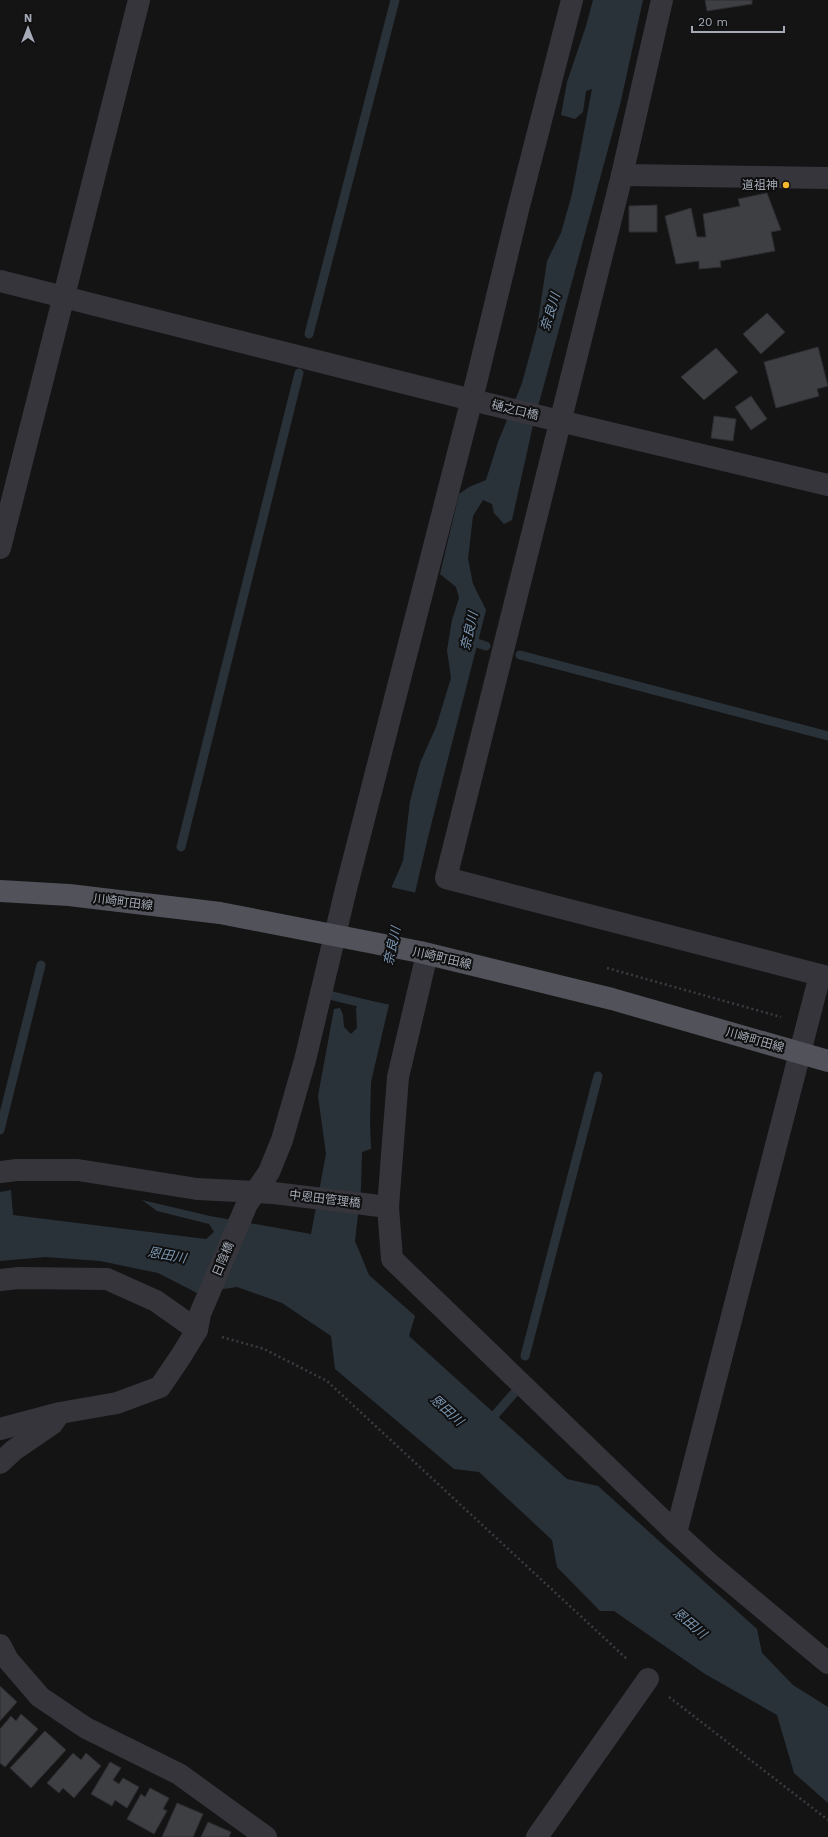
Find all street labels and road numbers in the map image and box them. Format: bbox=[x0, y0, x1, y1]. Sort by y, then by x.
street label: 樋之口橋 bbox=[490, 397, 540, 423]
street label: 川崎町田線 bbox=[92, 891, 154, 913]
street label: 川崎町田線 bbox=[411, 944, 473, 972]
street label: 川崎町田線 bbox=[724, 1025, 786, 1055]
street label: 中恩田管理橋 bbox=[288, 1188, 362, 1210]
street label: 日陰橋 bbox=[210, 1240, 236, 1278]

